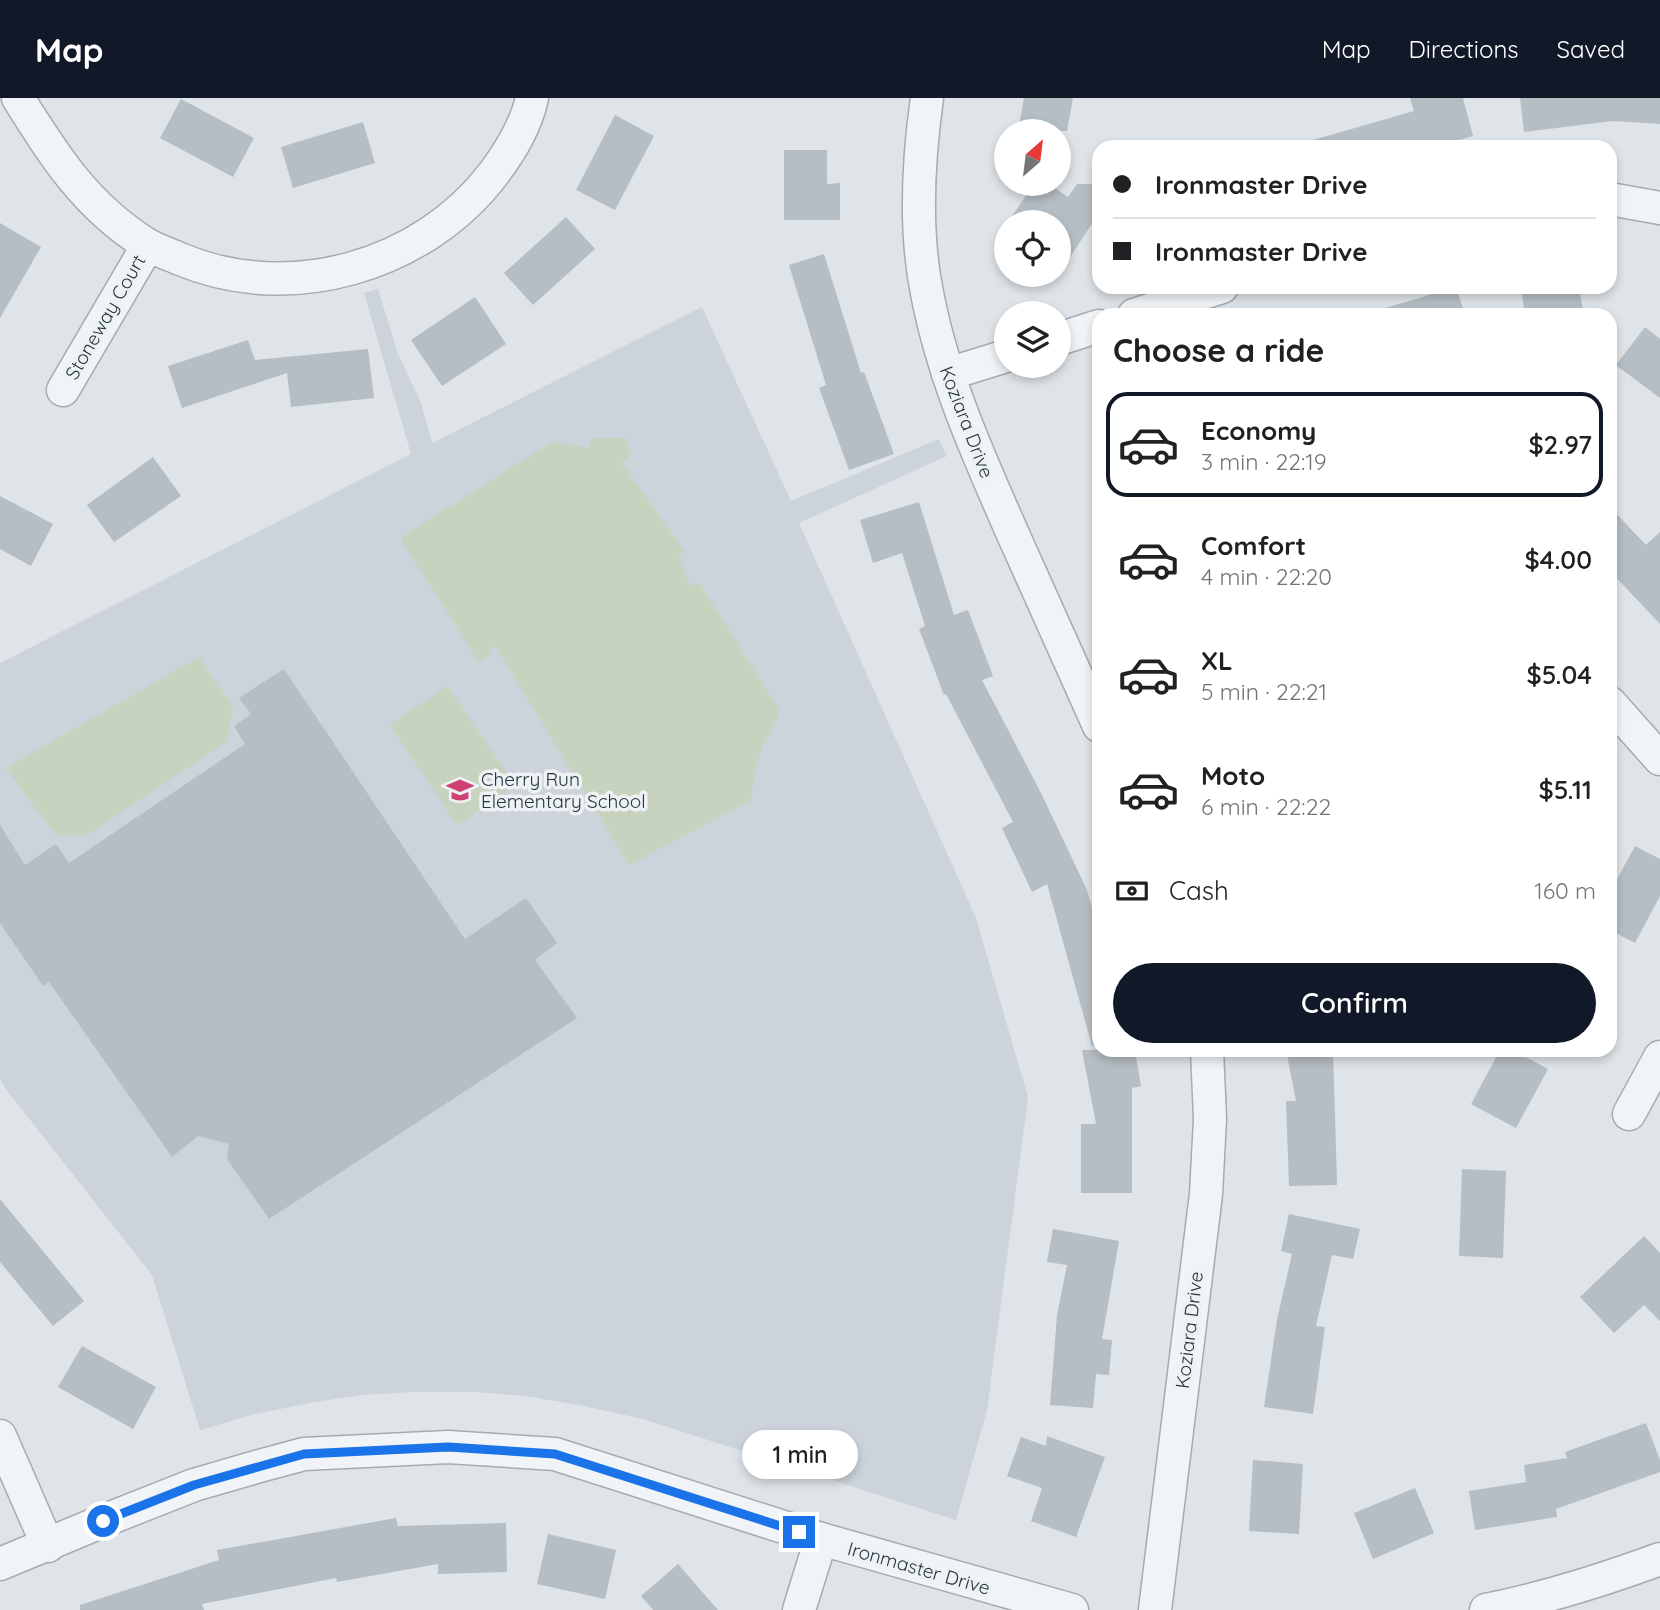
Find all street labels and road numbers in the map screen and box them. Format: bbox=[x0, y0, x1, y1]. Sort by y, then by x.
street label: Stoneway Court bbox=[59, 250, 151, 384]
street label: Koziara Drive bbox=[935, 363, 999, 481]
street label: Koziara Drive bbox=[1170, 1270, 1208, 1390]
street label: Ironmaster Drive bbox=[845, 1536, 993, 1600]

